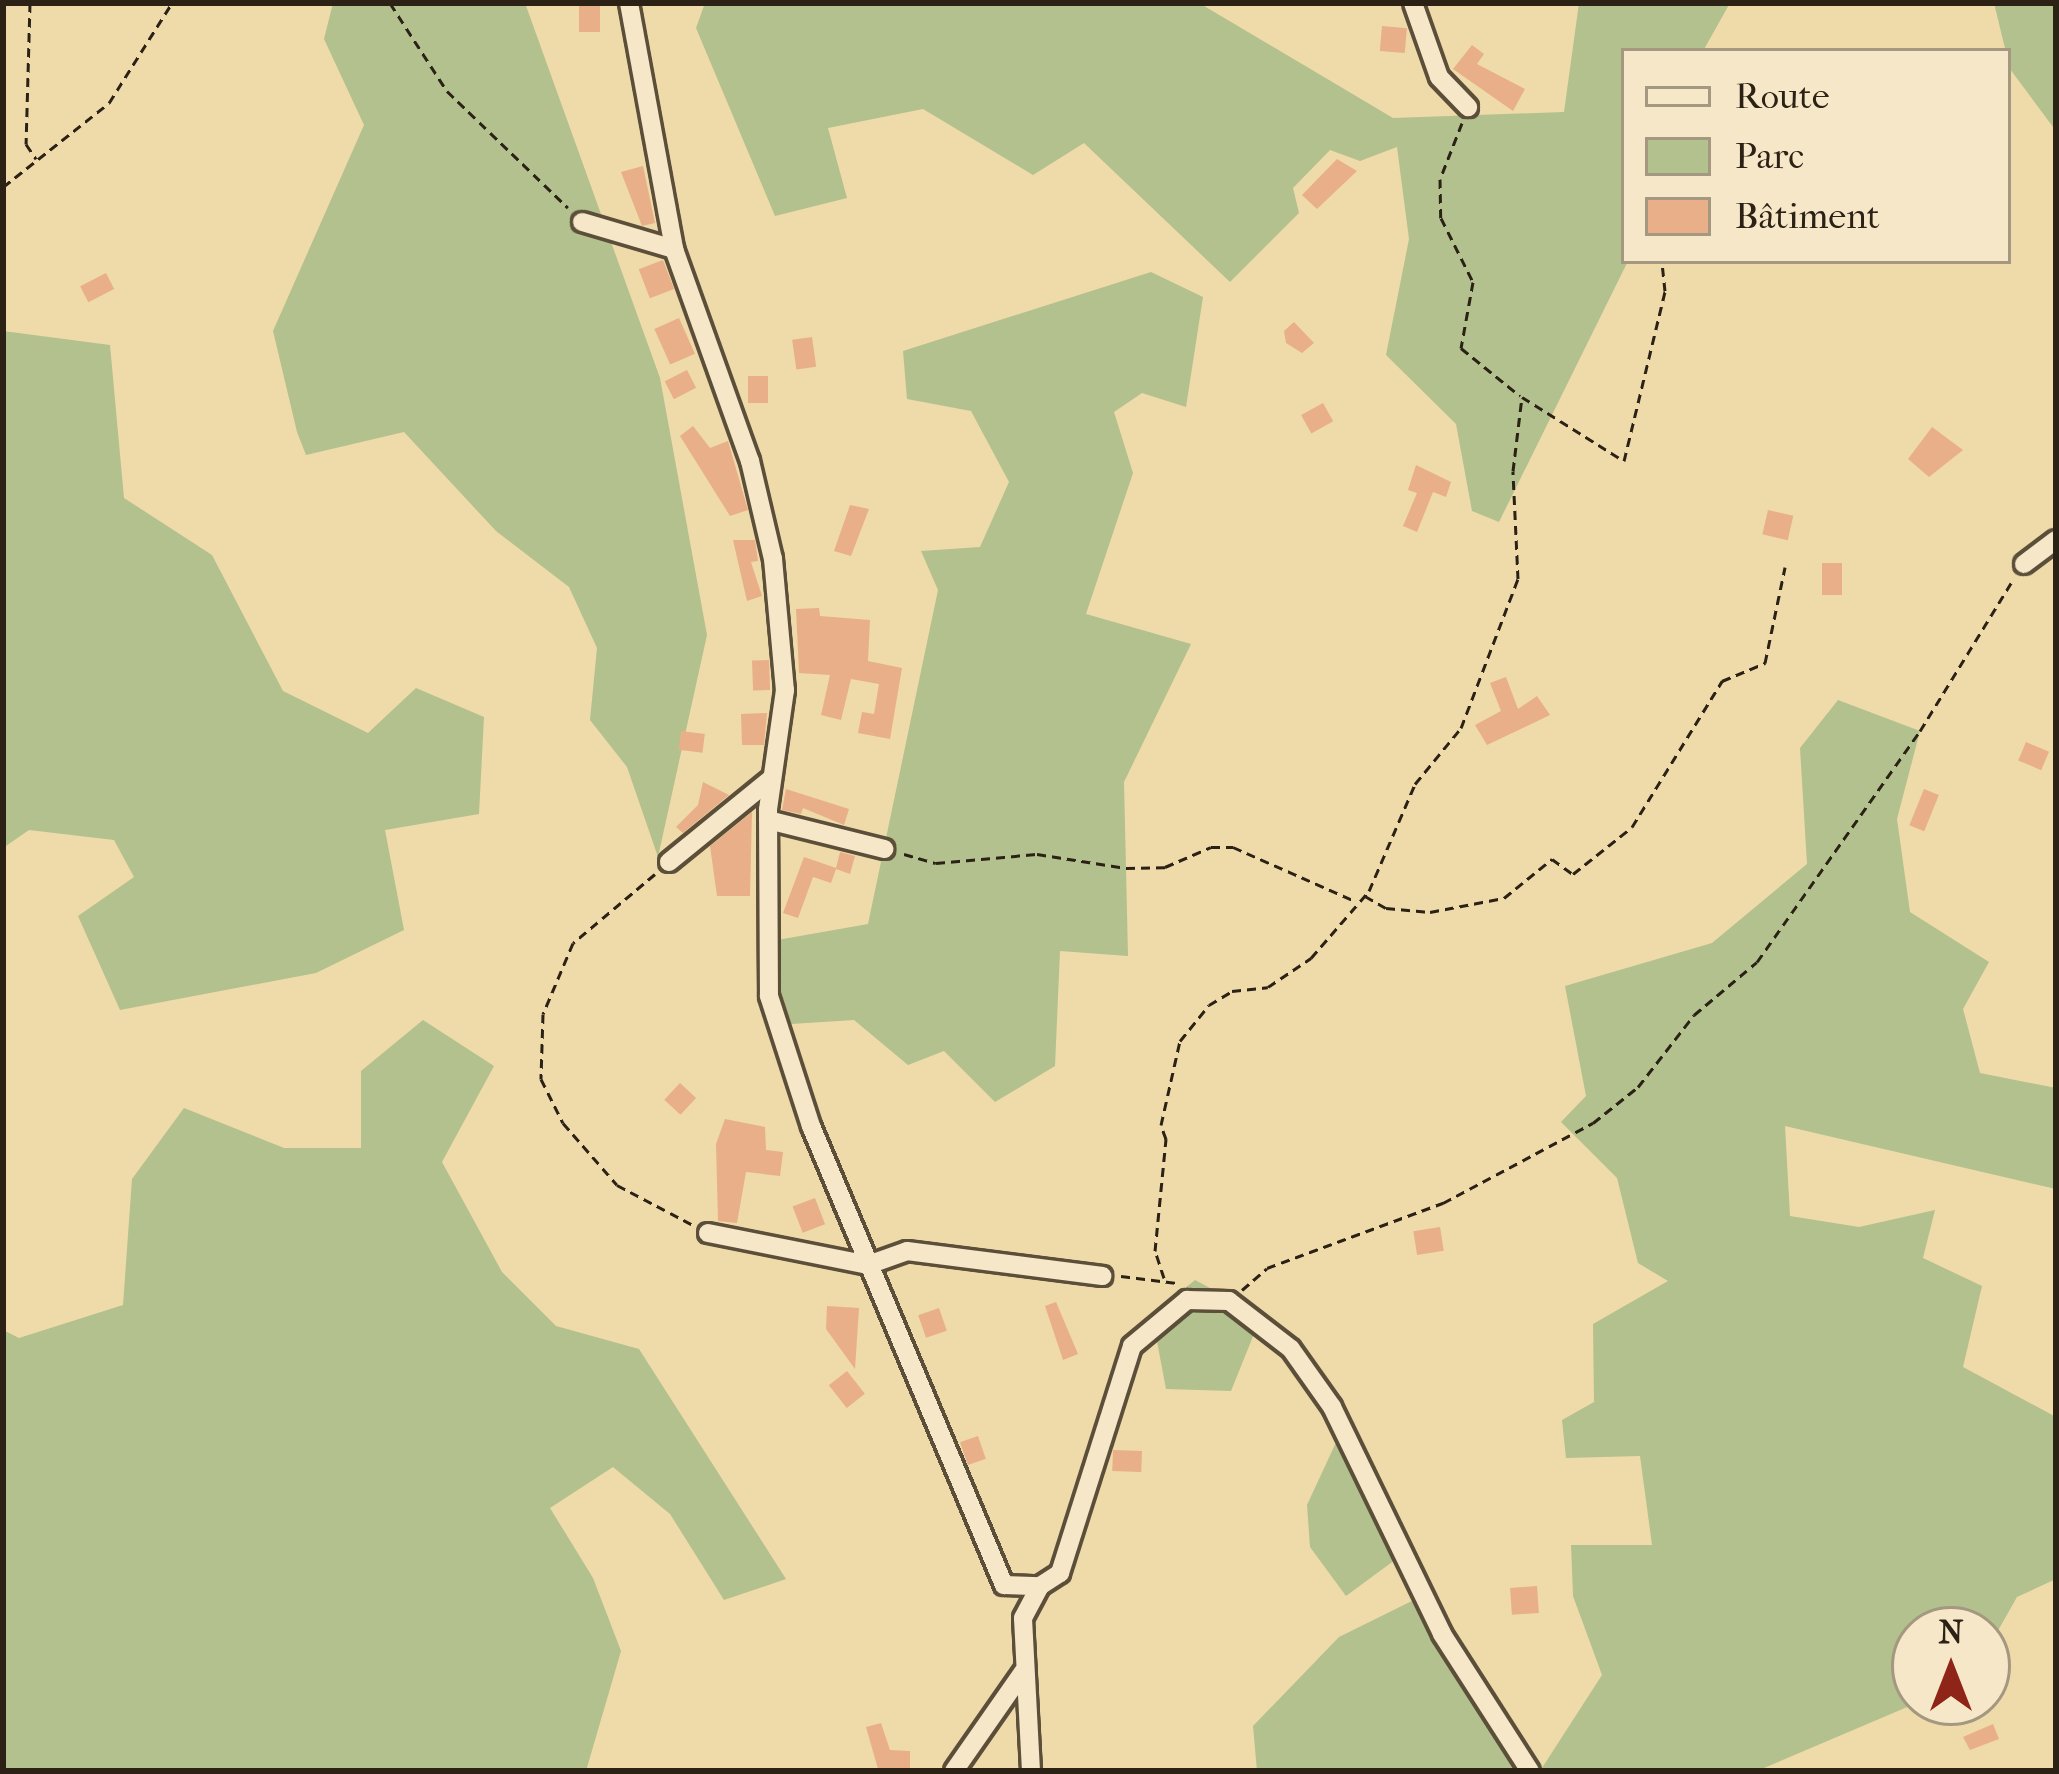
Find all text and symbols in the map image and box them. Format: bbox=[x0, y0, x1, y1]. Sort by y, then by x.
legend bbox=[1621, 48, 2011, 264]
text: Route bbox=[1735, 75, 1829, 117]
text: Parc bbox=[1735, 135, 1804, 177]
text: Bâtiment bbox=[1735, 195, 1880, 237]
north arrow bbox=[1891, 1606, 2011, 1726]
text: N bbox=[1938, 1613, 1964, 1652]

